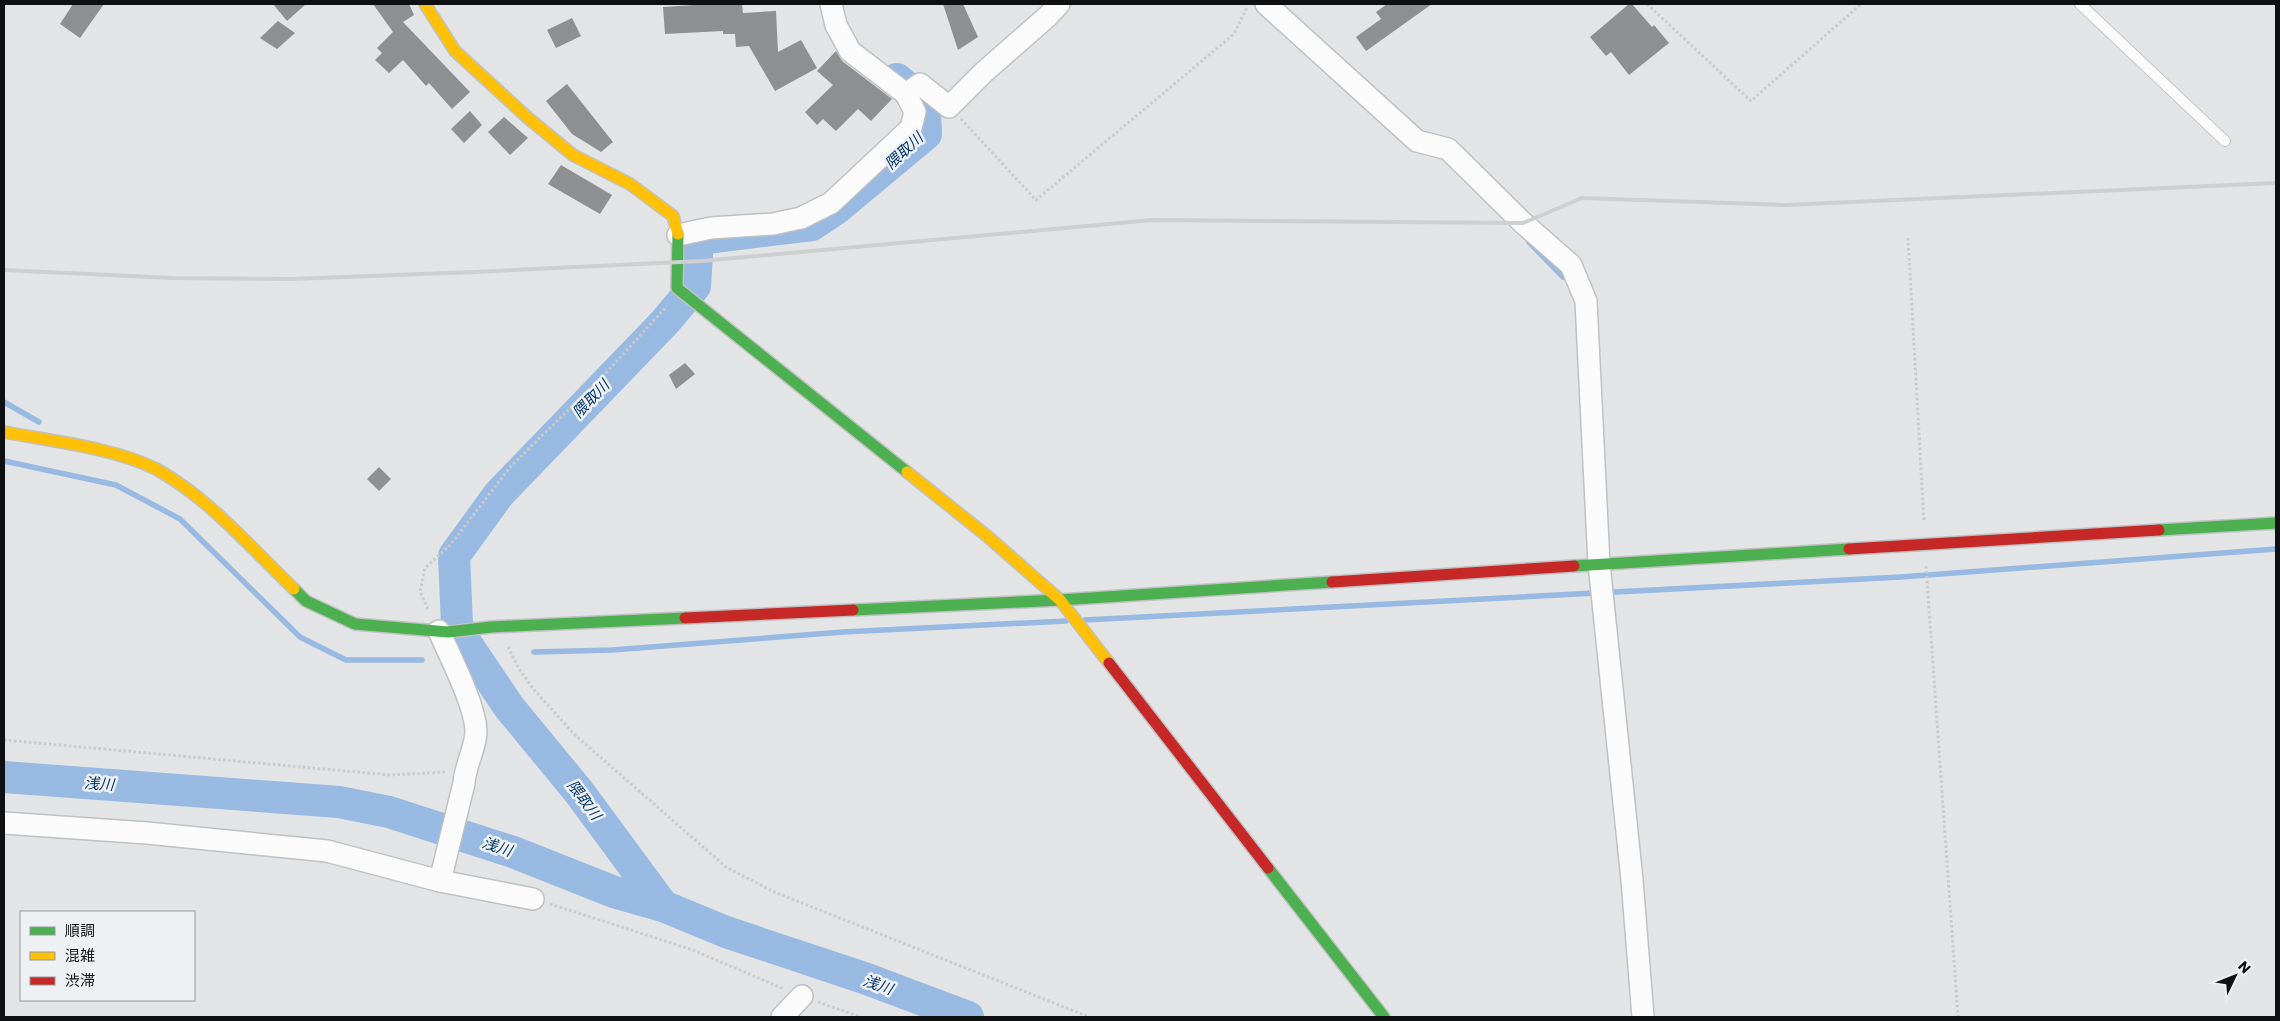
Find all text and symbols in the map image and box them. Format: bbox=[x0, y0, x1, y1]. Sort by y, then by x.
water label: 隈取川 bbox=[880, 126, 929, 174]
water label: 隈取川 bbox=[567, 374, 615, 422]
water label: 浅川 bbox=[83, 772, 117, 795]
water label: 隈取川 bbox=[562, 775, 608, 826]
water label: 浅川 bbox=[480, 832, 517, 862]
legend bbox=[20, 911, 195, 1001]
text: 順調 bbox=[65, 920, 95, 941]
text: 混雑 bbox=[65, 945, 95, 966]
north arrow bbox=[2210, 951, 2260, 1001]
text: N bbox=[2234, 956, 2255, 978]
text: 渋滞 bbox=[65, 970, 95, 991]
water label: 浅川 bbox=[861, 970, 898, 1000]

